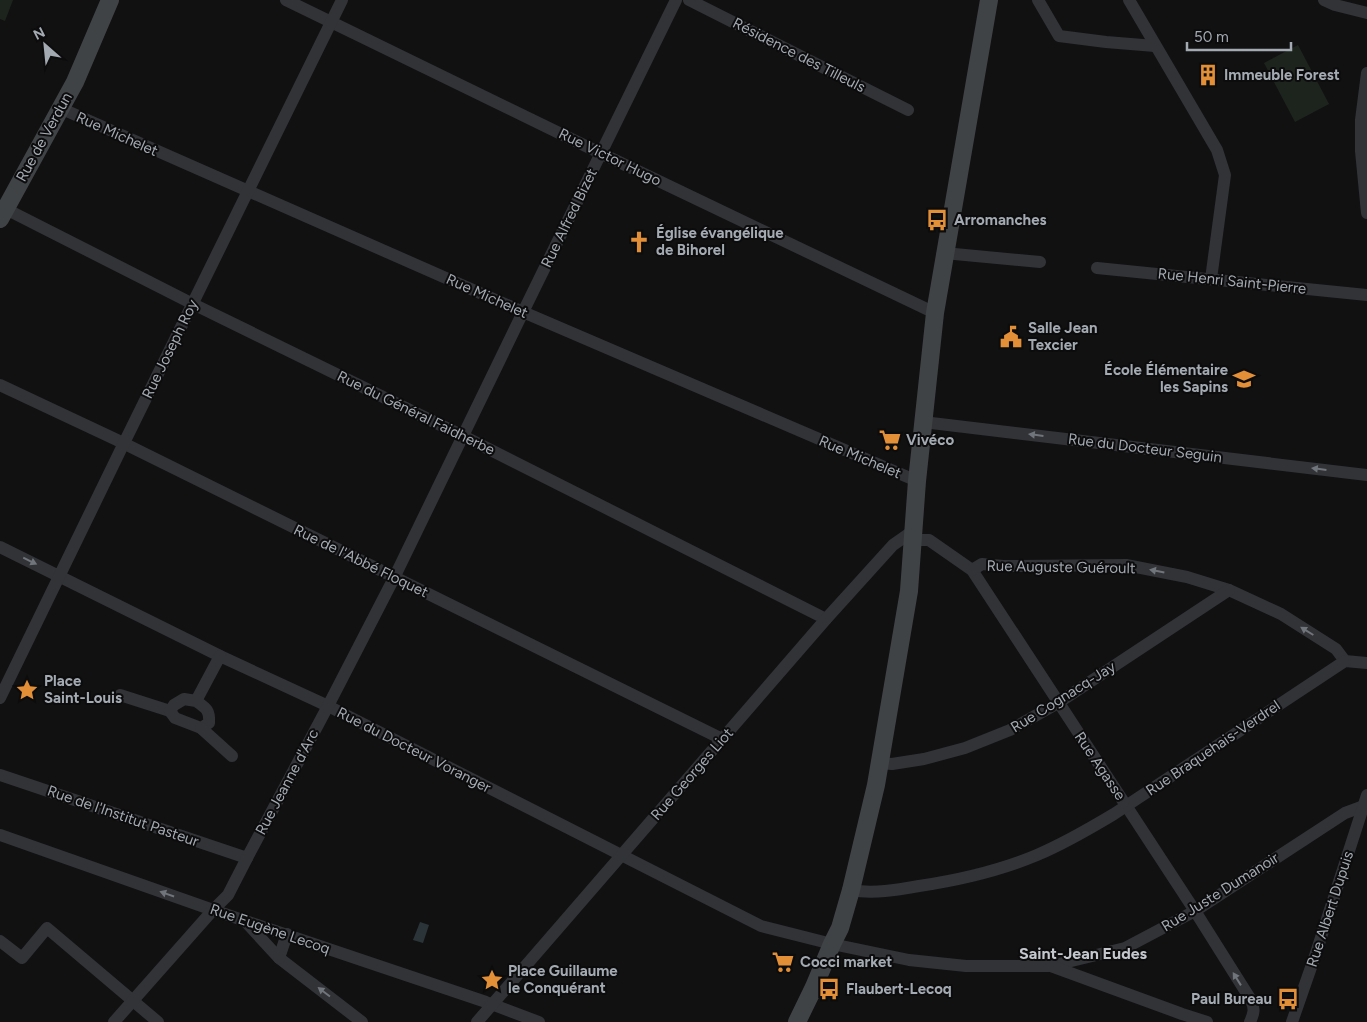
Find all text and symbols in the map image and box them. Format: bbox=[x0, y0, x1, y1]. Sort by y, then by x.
street label: Résidence des Tilleuls bbox=[730, 14, 868, 96]
north arrow bbox=[20, 20, 70, 70]
scale bar bbox=[1187, 20, 1291, 52]
text: N bbox=[31, 24, 48, 44]
text: 50 m bbox=[1194, 28, 1229, 46]
building icon: Immeuble Forest bbox=[1195, 62, 1221, 88]
place label: Immeuble Forest bbox=[1224, 66, 1340, 84]
street label: Rue de Verdun bbox=[12, 89, 76, 185]
street label: Rue Michelet bbox=[73, 108, 161, 160]
street label: Rue Victor Hugo bbox=[556, 124, 664, 190]
street label: Rue Alfred Bizet bbox=[537, 165, 601, 271]
bus stop icon: Arromanches bbox=[924, 207, 950, 233]
place label: Arromanches bbox=[954, 211, 1046, 229]
place label: Église évangélique de Bihorel bbox=[656, 224, 784, 259]
church icon: Église évangélique de Bihorel bbox=[626, 229, 652, 255]
street label: Rue Henri Saint-Pierre bbox=[1157, 264, 1307, 298]
street label: Rue Michelet bbox=[443, 270, 531, 322]
street label: Rue Joseph Roy bbox=[138, 296, 202, 401]
place label: Salle Jean Texcier bbox=[1028, 319, 1097, 354]
public building icon: Salle Jean Texcier bbox=[998, 324, 1024, 350]
place label: École Élémentaire les Sapins bbox=[1104, 361, 1229, 396]
school or university icon: École Élémentaire les Sapins bbox=[1231, 366, 1257, 392]
street label: Rue du Général Faidherbe bbox=[334, 367, 498, 459]
supermarket icon: Vivéco bbox=[877, 427, 903, 453]
street label: Rue du Docteur Seguin bbox=[1067, 430, 1223, 466]
place label: Vivéco bbox=[906, 431, 954, 449]
one-way arrow bbox=[1027, 431, 1043, 439]
street label: Rue Michelet bbox=[816, 432, 904, 483]
one-way arrow bbox=[1310, 465, 1326, 473]
street label: Rue de l'Abbé Floquet bbox=[291, 521, 431, 602]
one-way arrow bbox=[23, 557, 37, 565]
street label: Rue Auguste Guéroult bbox=[986, 557, 1136, 577]
one-way arrow bbox=[1150, 567, 1165, 575]
one-way arrow bbox=[1301, 626, 1314, 636]
street label: Rue Cognacq-Jay bbox=[1007, 657, 1119, 736]
place label: Place Saint-Louis bbox=[44, 672, 122, 707]
place icon: Place Saint-Louis bbox=[14, 677, 40, 703]
street label: Rue Braquehais-Verdrel bbox=[1143, 696, 1283, 800]
street label: Rue du Docteur Voranger bbox=[334, 703, 494, 797]
street label: Rue Georges Liot bbox=[647, 724, 737, 824]
street label: Rue Jeanne d'Arc bbox=[252, 726, 322, 838]
street label: Rue Agasse bbox=[1071, 728, 1129, 804]
street label: Rue de l'Institut Pasteur bbox=[45, 782, 201, 850]
street label: Rue Juste Dumanoir bbox=[1158, 849, 1282, 935]
street label: Rue Albert Dupuis bbox=[1303, 849, 1357, 969]
one-way arrow bbox=[159, 889, 174, 897]
street label: Rue Eugène Lecoq bbox=[208, 900, 332, 958]
district label: Saint-Jean Eudes bbox=[1019, 944, 1148, 963]
supermarket icon: Cocci market bbox=[770, 949, 796, 975]
place label: Cocci market bbox=[800, 953, 892, 971]
place label: Place Guillaume le Conquérant bbox=[508, 962, 618, 997]
place icon: Place Guillaume le Conquérant bbox=[479, 967, 505, 993]
one-way arrow bbox=[1232, 972, 1242, 985]
bus stop icon: Flaubert-Lecoq bbox=[816, 976, 842, 1002]
place label: Flaubert-Lecoq bbox=[846, 980, 952, 998]
bus stop icon: Paul Bureau bbox=[1275, 986, 1301, 1012]
one-way arrow bbox=[317, 987, 330, 998]
place label: Paul Bureau bbox=[1191, 990, 1272, 1008]

